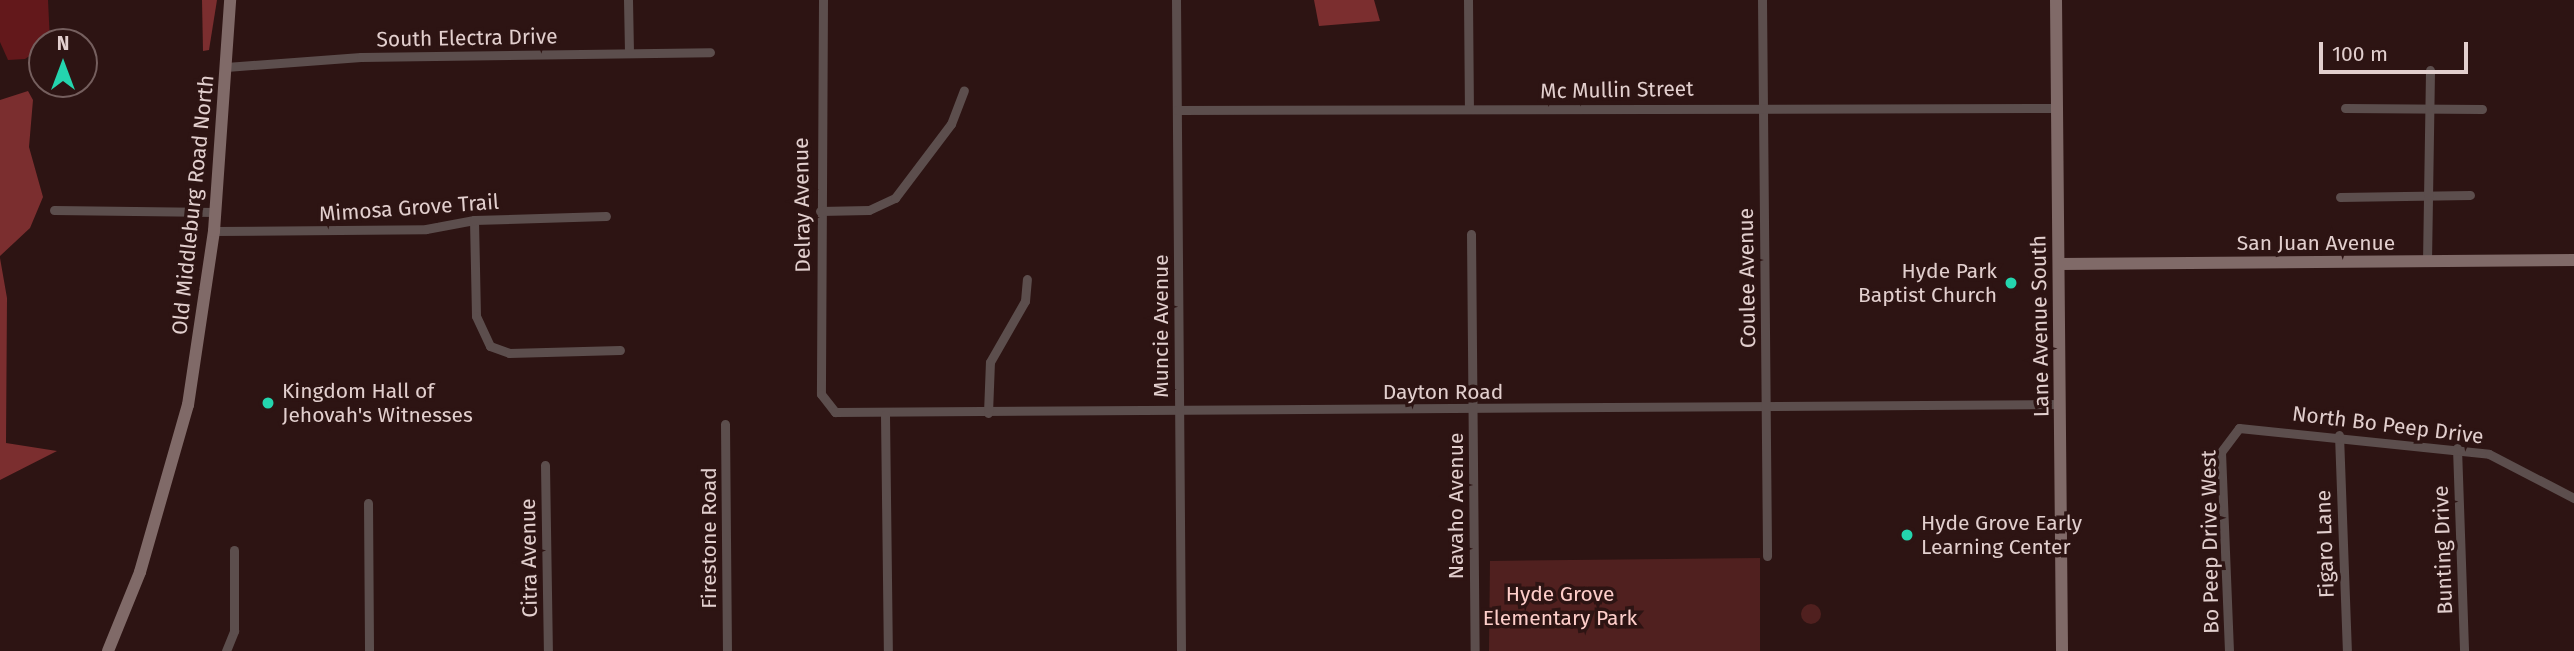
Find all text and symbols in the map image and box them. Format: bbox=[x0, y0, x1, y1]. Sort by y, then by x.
street label: South Electra Drive bbox=[376, 24, 558, 52]
north arrow bbox=[28, 28, 98, 98]
scale bar bbox=[2322, 28, 2471, 72]
text: N bbox=[57, 32, 69, 55]
text: 100 m bbox=[2332, 41, 2388, 67]
street label: Old Middleburg Road North bbox=[167, 74, 219, 336]
street label: Mc Mullin Street bbox=[1540, 76, 1694, 104]
street label: Delray Avenue bbox=[788, 137, 816, 273]
street label: Mimosa Grove Trail bbox=[318, 189, 500, 227]
street label: Coulee Avenue bbox=[1733, 208, 1761, 348]
street label: San Juan Avenue bbox=[2237, 230, 2395, 256]
street label: Lane Avenue South bbox=[2026, 235, 2054, 417]
street label: Muncie Avenue bbox=[1148, 254, 1174, 398]
place label: Hyde Park Baptist Church bbox=[1858, 258, 1997, 308]
marker: Hyde Park Baptist Church bbox=[2003, 275, 2019, 291]
place label: Kingdom Hall of Jehovah's Witnesses bbox=[282, 378, 473, 428]
street label: Dayton Road bbox=[1383, 379, 1503, 405]
marker: Kingdom Hall of Jehovah's Witnesses bbox=[260, 395, 276, 411]
street label: North Bo Peep Drive bbox=[2291, 401, 2485, 449]
street label: Navaho Avenue bbox=[1443, 433, 1469, 579]
street label: Bo Peep Drive West bbox=[2196, 450, 2224, 634]
street label: Firestone Road bbox=[696, 467, 722, 609]
street label: Bunting Drive bbox=[2428, 485, 2458, 615]
street label: Figaro Lane bbox=[2311, 490, 2339, 598]
street label: Citra Avenue bbox=[515, 498, 543, 618]
place label: Hyde Grove Early Learning Center bbox=[1921, 510, 2082, 560]
marker: Hyde Grove Early Learning Center bbox=[1899, 527, 1915, 543]
park label: Hyde Grove Elementary Park bbox=[1483, 581, 1637, 631]

